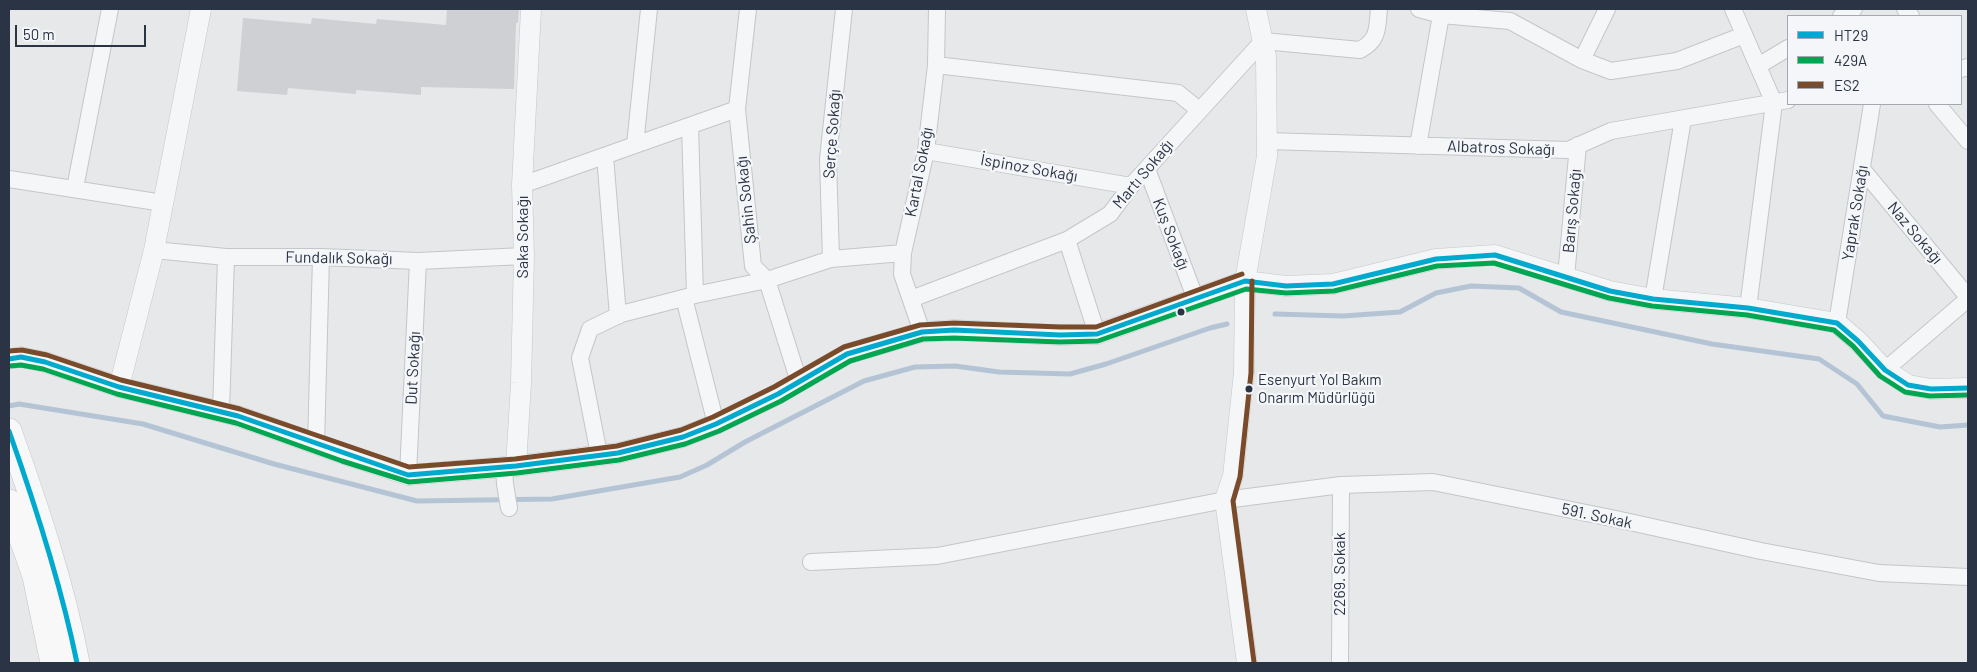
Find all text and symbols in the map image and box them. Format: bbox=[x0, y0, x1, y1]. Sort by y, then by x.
scale bar bbox=[18, 15, 149, 47]
legend bbox=[1787, 15, 1962, 105]
text: 50 m bbox=[23, 25, 55, 43]
text: HT29 bbox=[1834, 26, 1868, 44]
text: 429A bbox=[1834, 51, 1867, 69]
text: ES2 bbox=[1834, 76, 1860, 94]
street label: Serçe Sokağı bbox=[819, 89, 845, 179]
street label: Kartal Sokağı bbox=[901, 126, 937, 218]
street label: Martı Sokağı bbox=[1109, 136, 1177, 212]
street label: Albatros Sokağı bbox=[1447, 137, 1555, 159]
street label: İspinoz Sokağı bbox=[979, 150, 1079, 186]
street label: Şahin Sokağı bbox=[732, 155, 760, 245]
street label: Yaprak Sokağı bbox=[1838, 164, 1872, 262]
street label: Barış Sokağı bbox=[1559, 168, 1585, 254]
street label: Kuş Sokağı bbox=[1149, 195, 1193, 273]
street label: Saka Sokağı bbox=[513, 196, 533, 278]
street label: Naz Sokağı bbox=[1883, 198, 1947, 268]
street label: Fundalık Sokağı bbox=[285, 247, 393, 269]
unlabelled marker bbox=[1176, 307, 1186, 317]
street label: Dut Sokağı bbox=[401, 331, 425, 405]
place label: Esenyurt Yol Bakım Onarım Müdürlüğü bbox=[1258, 371, 1382, 406]
marker: Esenyurt Yol Bakım Onarım Müdürlüğü bbox=[1244, 384, 1254, 394]
street label: 591. Sokak bbox=[1560, 499, 1634, 533]
street label: 2269. Sokak bbox=[1330, 532, 1350, 616]

